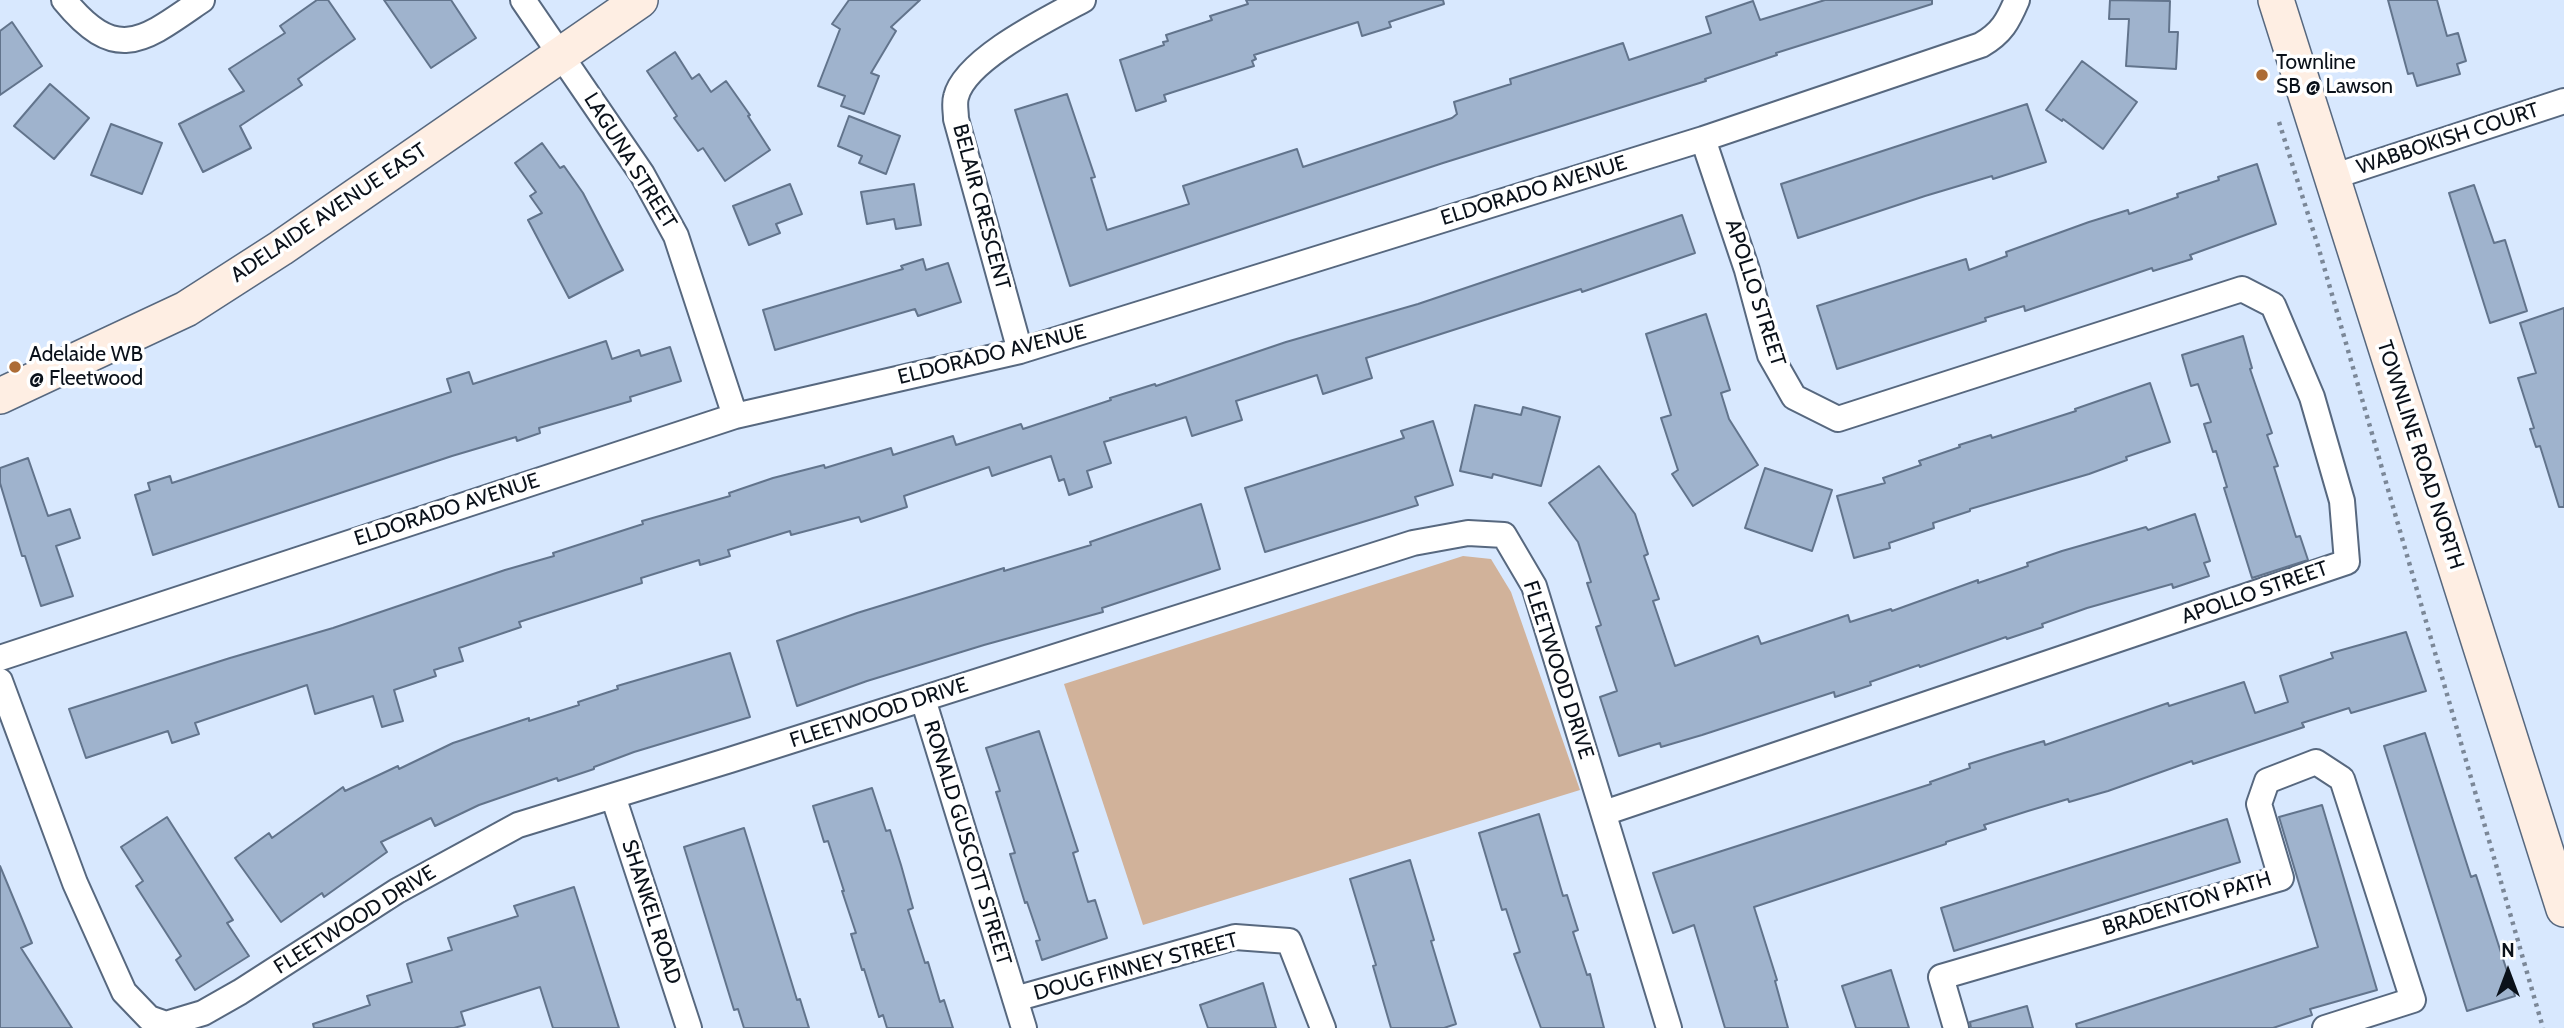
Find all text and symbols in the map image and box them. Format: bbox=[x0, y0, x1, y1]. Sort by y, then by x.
place label: Townline SB @ Lawson bbox=[2276, 50, 2393, 100]
marker: Townline SB @ Lawson bbox=[2254, 67, 2270, 83]
street label: LAGUNA STREET bbox=[578, 88, 682, 234]
street label: WABBOKISH COURT bbox=[2354, 98, 2542, 180]
street label: BELAIR CRESCENT bbox=[947, 121, 1015, 293]
street label: ADELAIDE AVENUE EAST bbox=[226, 138, 432, 288]
street label: ELDORADO AVENUE bbox=[1438, 151, 1630, 231]
street label: APOLLO STREET bbox=[1719, 216, 1791, 370]
street label: ELDORADO AVENUE bbox=[895, 319, 1089, 391]
street label: TOWNLINE ROAD NORTH bbox=[2371, 337, 2469, 573]
place label: Adelaide WB @ Fleetwood bbox=[29, 342, 143, 392]
marker: Adelaide WB @ Fleetwood bbox=[7, 359, 23, 375]
street label: ELDORADO AVENUE bbox=[351, 468, 543, 552]
street label: APOLLO STREET bbox=[2179, 556, 2331, 630]
street label: FLEETWOOD DRIVE bbox=[1517, 578, 1599, 762]
street label: FLEETWOOD DRIVE bbox=[787, 672, 971, 754]
street label: RONALD GUSCOTT STREET bbox=[918, 718, 1016, 968]
street label: SHANKEL ROAD bbox=[616, 837, 686, 987]
street label: FLEETWOOD DRIVE bbox=[270, 860, 440, 980]
street label: BRADENTON PATH bbox=[2100, 866, 2274, 942]
street label: DOUG FINNEY STREET bbox=[1031, 928, 1241, 1006]
north arrow bbox=[2473, 937, 2543, 1007]
text: N bbox=[2501, 939, 2515, 962]

